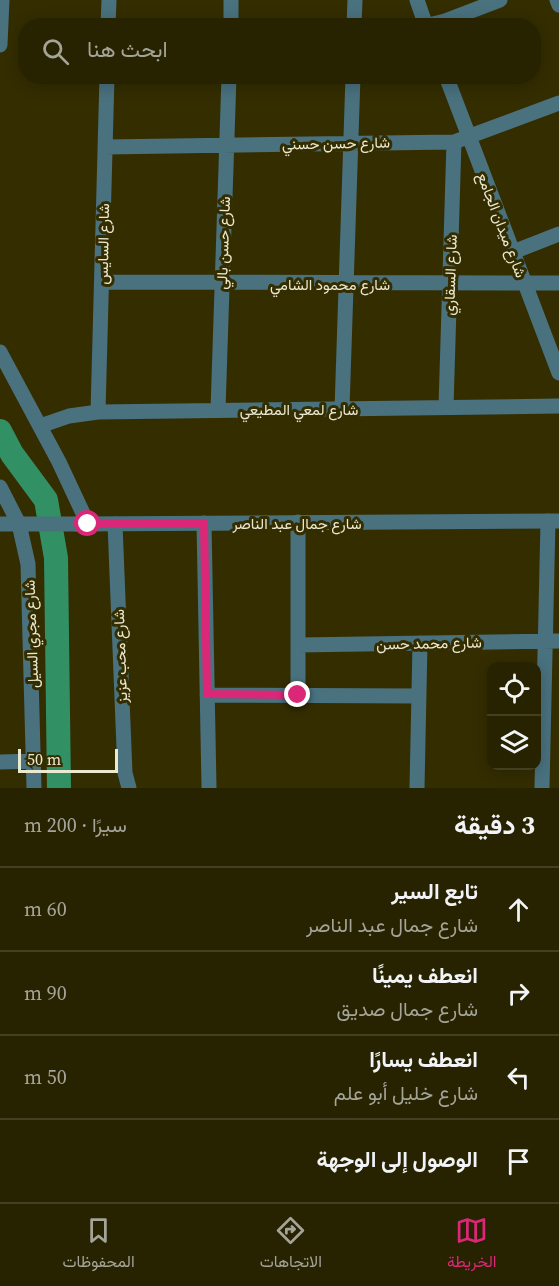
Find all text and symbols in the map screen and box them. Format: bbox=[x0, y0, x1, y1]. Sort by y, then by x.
search box bbox=[18, 18, 541, 84]
text: ابحث هنا bbox=[87, 34, 168, 64]
icon: search bbox=[39, 35, 72, 68]
street label: شارع حسن حسني bbox=[282, 132, 390, 157]
street label: شارع ميدان الجامع bbox=[471, 169, 532, 281]
street label: شارع حسن بالي bbox=[211, 196, 238, 290]
street label: شارع السايس bbox=[92, 203, 115, 285]
street label: شارع السقاري bbox=[438, 234, 465, 316]
street label: شارع محمود الشامي bbox=[270, 274, 390, 298]
street label: شارع لمعي المطيعي bbox=[240, 399, 359, 423]
route start bbox=[74, 510, 100, 536]
street label: شارع جمال عبد الناصر bbox=[232, 513, 362, 535]
street label: شارع مجري السيل bbox=[19, 579, 46, 688]
street label: شارع محب عزيز bbox=[108, 609, 133, 704]
street label: شارع محمد حسن bbox=[376, 632, 482, 655]
map controls bbox=[487, 662, 541, 770]
button: locate bbox=[487, 662, 541, 716]
route end bbox=[284, 681, 310, 707]
button: layers bbox=[487, 716, 541, 770]
scale bar bbox=[18, 746, 118, 774]
text: 50 m bbox=[27, 748, 61, 770]
text: 3 دقيقة bbox=[454, 807, 535, 843]
text: سيرًا · 200 m bbox=[24, 811, 127, 839]
text: تابع السير bbox=[391, 876, 478, 906]
icon: ahead bbox=[502, 893, 535, 926]
text: 60 m bbox=[24, 895, 67, 923]
text: شارع جمال عبد الناصر bbox=[306, 911, 478, 939]
text: انعطف يمينًا bbox=[372, 960, 478, 990]
icon: right bbox=[502, 977, 535, 1010]
text: 90 m bbox=[24, 979, 67, 1007]
text: شارع جمال صديق bbox=[337, 995, 478, 1023]
text: انعطف يسارًا bbox=[369, 1044, 478, 1074]
icon: left bbox=[502, 1061, 535, 1094]
text: 50 m bbox=[24, 1063, 67, 1091]
text: شارع خليل أبو علم bbox=[334, 1079, 478, 1107]
text: الوصول إلى الوجهة bbox=[316, 1144, 478, 1174]
icon: arrive bbox=[502, 1145, 535, 1178]
tab: المحفوظات bbox=[63, 1214, 135, 1276]
tab: الاتجاهات bbox=[260, 1214, 322, 1276]
tab: الخريطة bbox=[447, 1214, 496, 1276]

